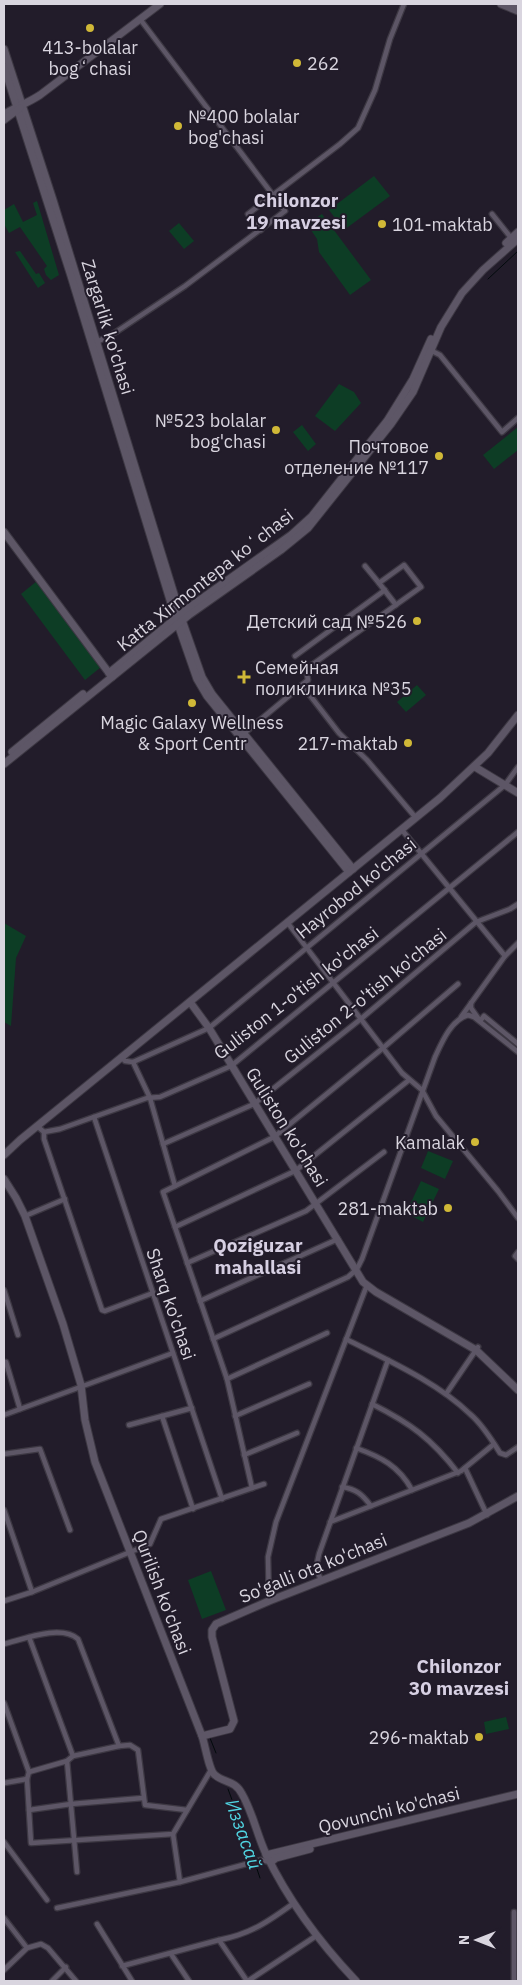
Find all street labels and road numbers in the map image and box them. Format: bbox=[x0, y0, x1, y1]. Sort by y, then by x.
street label: Zargarlik ko'chasi bbox=[77, 257, 139, 397]
street label: Katta Xirmontepa koʻchasi bbox=[112, 504, 298, 656]
street label: Hayrobod ko'chasi bbox=[291, 832, 421, 944]
street label: Guliston 1-o'tish ko'chasi bbox=[209, 921, 383, 1065]
street label: Guliston 2-o'tish ko'chasi bbox=[279, 923, 451, 1069]
street label: Guliston ko'chasi bbox=[241, 1063, 333, 1191]
street label: Sharq ko'chasi bbox=[141, 1245, 201, 1363]
street label: Qurilish ko'chasi bbox=[128, 1526, 196, 1658]
street label: So'galli ota ko'chasi bbox=[236, 1528, 390, 1608]
street label: Qovunchi ko'chasi bbox=[316, 1781, 462, 1839]

